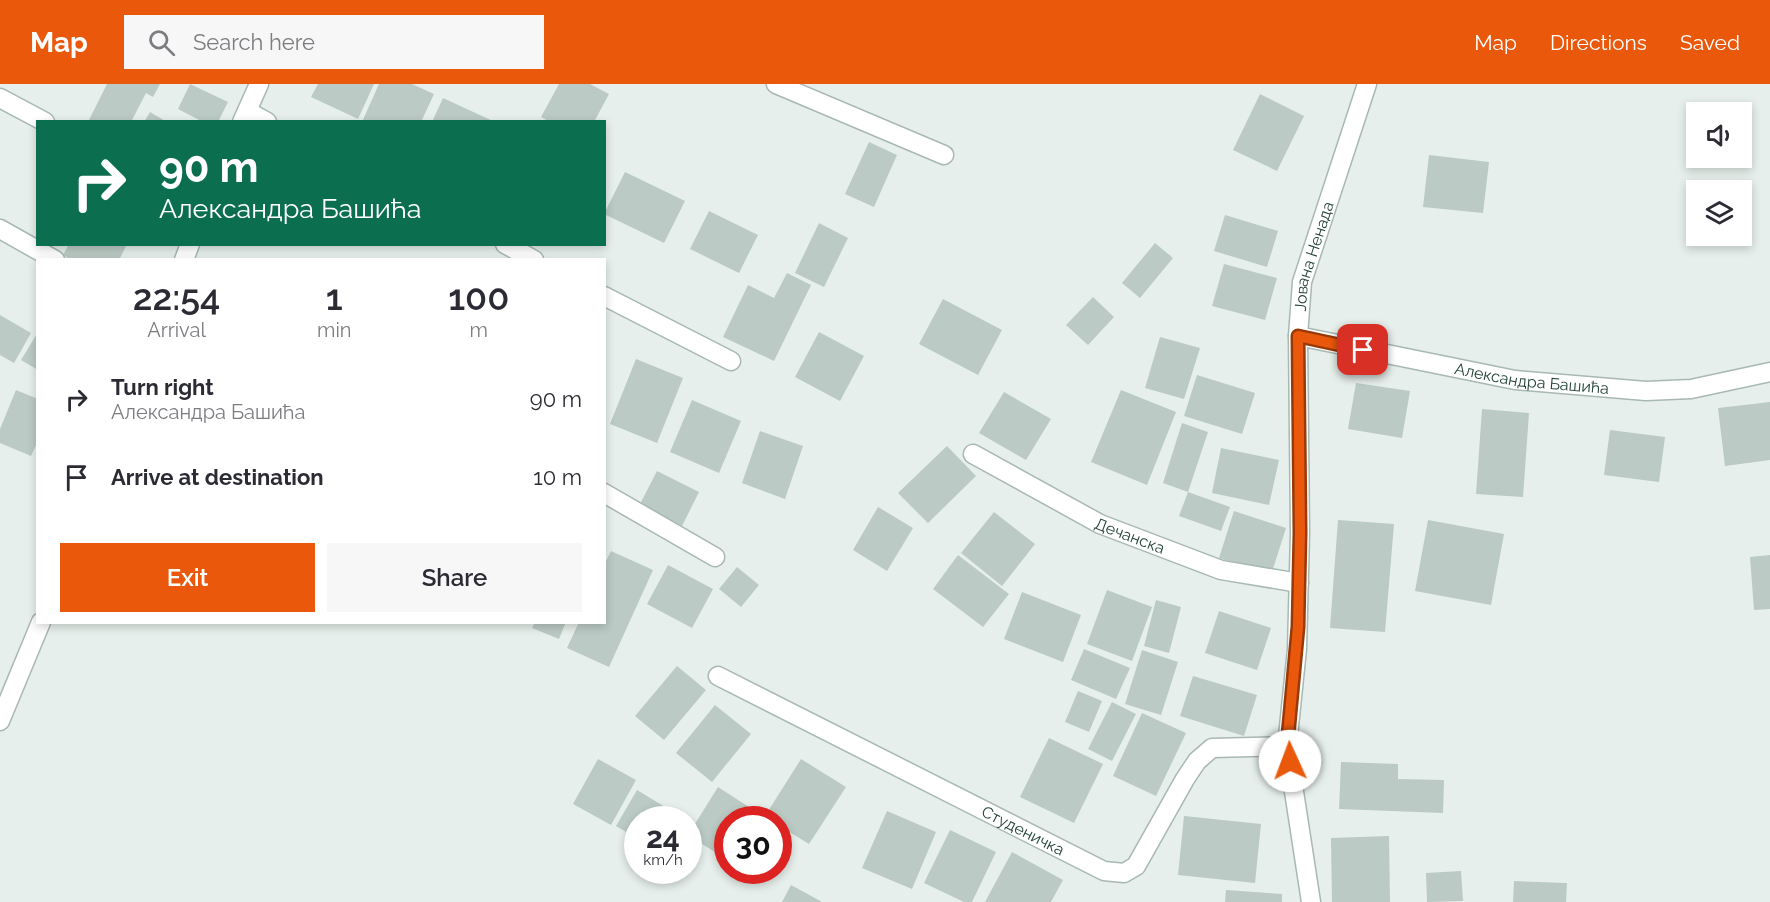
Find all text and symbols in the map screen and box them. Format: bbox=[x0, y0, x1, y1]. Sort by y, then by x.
search box bbox=[124, 15, 544, 69]
text: Map bbox=[30, 26, 88, 59]
icon: search bbox=[145, 26, 178, 59]
text: Search here bbox=[193, 29, 315, 55]
text: Map bbox=[1474, 30, 1517, 55]
text: Directions bbox=[1550, 30, 1647, 55]
text: Saved bbox=[1680, 30, 1740, 55]
map controls bbox=[1686, 102, 1752, 246]
button: sound bbox=[1686, 102, 1752, 168]
text: 90 m bbox=[159, 143, 259, 192]
icon: right bbox=[60, 144, 138, 222]
button: layers bbox=[1686, 180, 1752, 246]
text: Александра Башића bbox=[159, 193, 421, 224]
street label: Јована Ненада bbox=[1291, 199, 1338, 312]
text: 22:54 bbox=[133, 276, 220, 318]
text: 1 bbox=[326, 276, 343, 318]
text: 100 bbox=[448, 276, 509, 318]
text: Arrival bbox=[147, 318, 206, 342]
text: min bbox=[317, 318, 351, 342]
text: m bbox=[470, 318, 488, 342]
pin bbox=[1337, 324, 1388, 375]
icon: arrive bbox=[1346, 333, 1379, 366]
street label: Александра Башића bbox=[1453, 359, 1610, 398]
text: Turn right bbox=[111, 374, 214, 400]
icon: right bbox=[60, 383, 93, 416]
text: 90 m bbox=[530, 386, 582, 412]
text: Александра Башића bbox=[111, 400, 305, 424]
icon: arrive bbox=[60, 461, 93, 494]
text: Arrive at destination bbox=[111, 464, 324, 490]
text: 10 m bbox=[533, 464, 582, 490]
street label: Дечанска bbox=[1092, 514, 1167, 558]
button: Exit bbox=[60, 543, 315, 612]
button: Share bbox=[327, 543, 582, 612]
position arrow bbox=[1258, 729, 1322, 793]
street label: Студеничка bbox=[979, 802, 1068, 859]
speed limit sign: 30 bbox=[714, 806, 792, 884]
text: 24 bbox=[646, 820, 680, 855]
text: km/h bbox=[643, 851, 683, 869]

